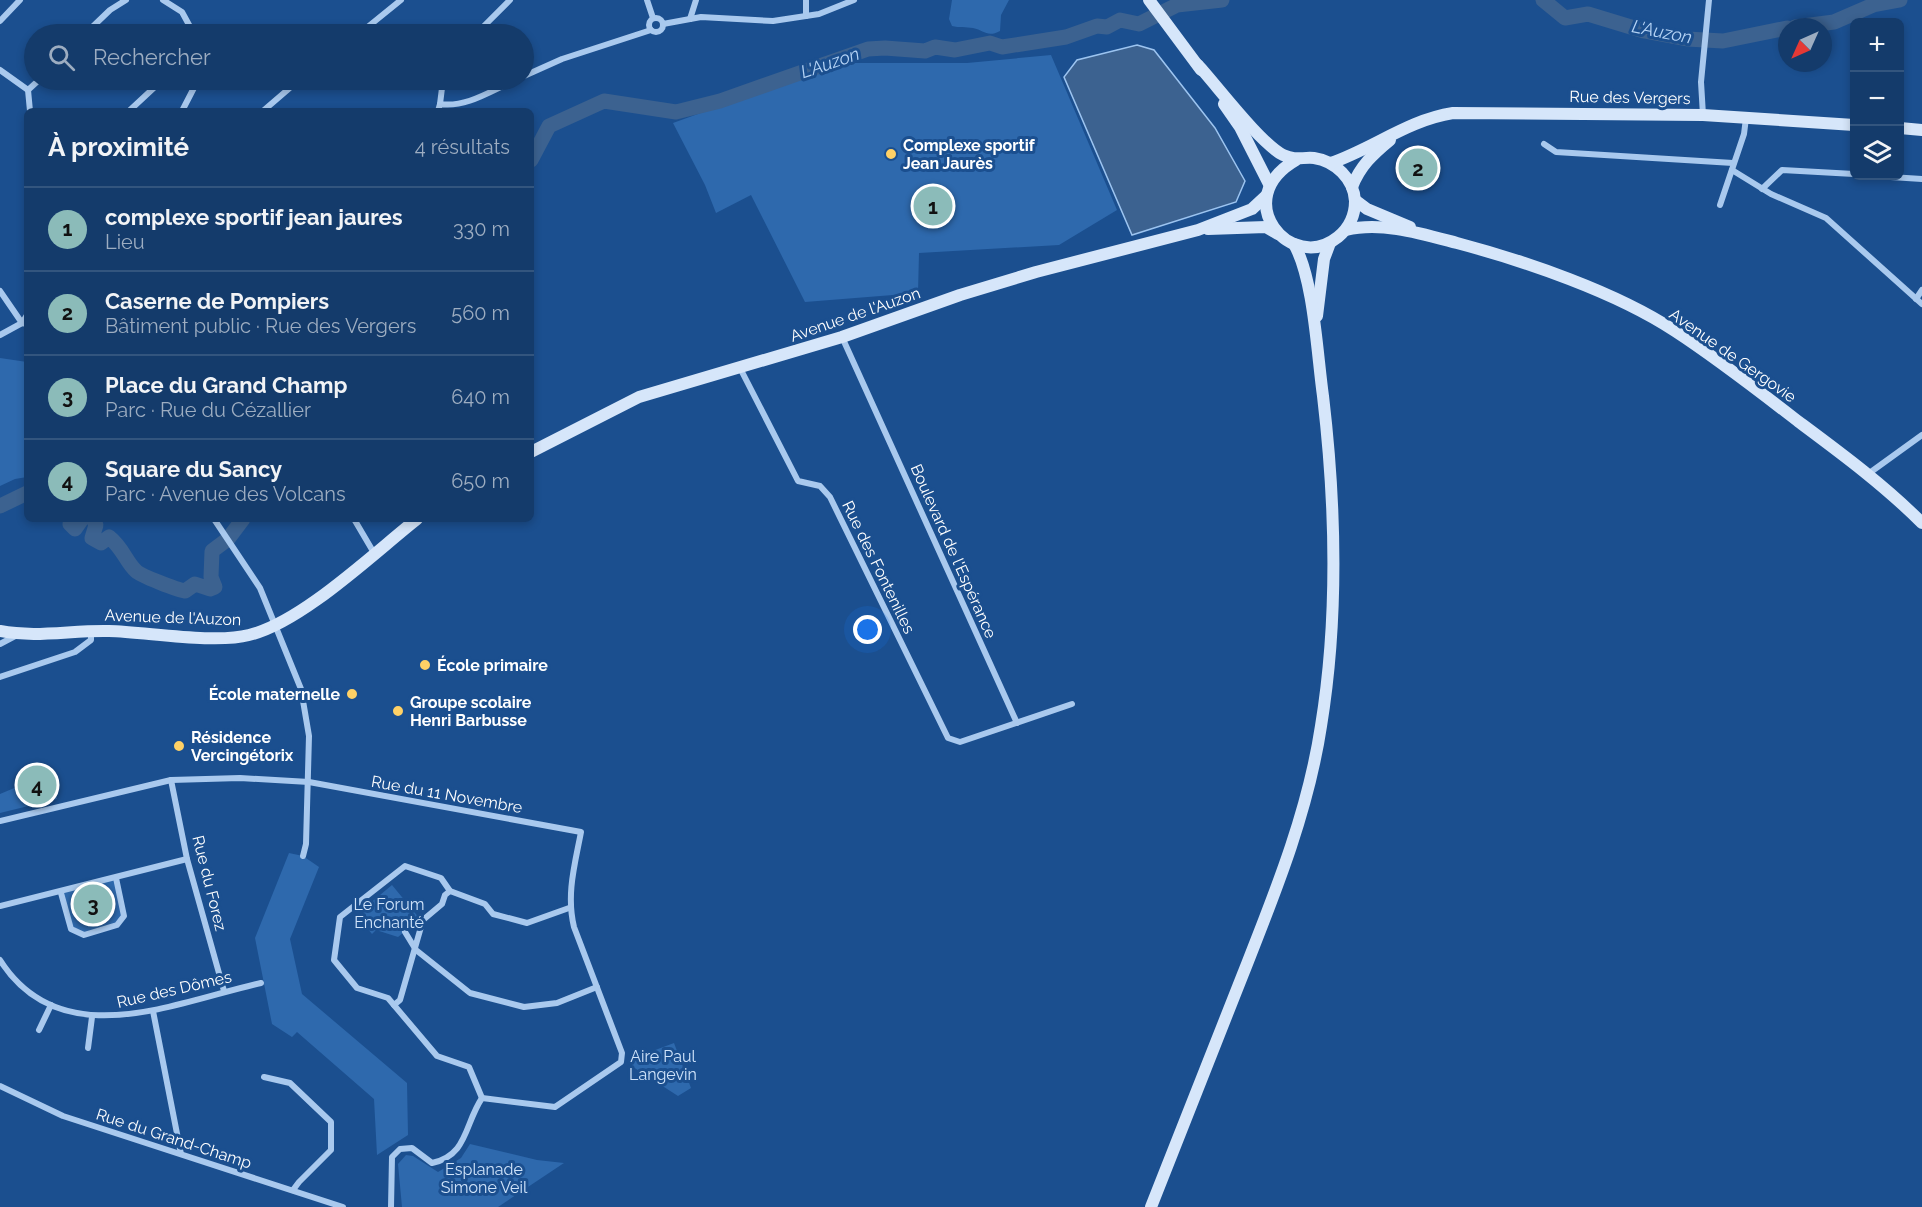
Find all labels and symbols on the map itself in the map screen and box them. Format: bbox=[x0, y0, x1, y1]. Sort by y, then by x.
water label: L'Auzon bbox=[1630, 15, 1694, 48]
north arrow bbox=[1778, 18, 1832, 72]
water label: L'Auzon bbox=[798, 43, 862, 82]
street label: Rue des Vergers bbox=[1569, 87, 1691, 108]
place label: Complexe sportif Jean Jaurès bbox=[903, 136, 1036, 173]
pin: 2 bbox=[1398, 146, 1438, 190]
marker: Complexe sportif Jean Jaurès bbox=[884, 147, 898, 161]
pin: 1 bbox=[914, 184, 952, 228]
street label: Avenue de l'Auzon bbox=[788, 283, 923, 346]
street label: Avenue de Gergovie bbox=[1666, 304, 1800, 406]
street label: Boulevard de l'Espérance bbox=[906, 461, 1001, 641]
street label: Rue des Fontenilles bbox=[838, 498, 919, 637]
street label: Avenue de l'Auzon bbox=[104, 606, 242, 629]
your location bbox=[853, 615, 882, 644]
place label: École primaire bbox=[437, 655, 548, 675]
marker: École primaire bbox=[418, 658, 432, 672]
place label: École maternelle bbox=[209, 684, 340, 704]
marker: École maternelle bbox=[345, 687, 359, 701]
place label: Groupe scolaire Henri Barbusse bbox=[410, 693, 532, 730]
marker: Groupe scolaire Henri Barbusse bbox=[391, 704, 405, 718]
place label: Résidence Vercingétorix bbox=[191, 728, 294, 765]
marker: Résidence Vercingétorix bbox=[172, 739, 186, 753]
pin: 4 bbox=[18, 762, 57, 808]
street label: Rue du 11 Novembre bbox=[370, 772, 524, 817]
street label: Rue du Forez bbox=[188, 833, 231, 933]
pin: 3 bbox=[74, 882, 112, 926]
park label: Le Forum Enchanté bbox=[354, 895, 424, 932]
street label: Rue des Dômes bbox=[115, 967, 234, 1012]
park label: Aire Paul Langevin bbox=[629, 1047, 697, 1084]
street label: Rue du Grand-Champ bbox=[94, 1104, 254, 1173]
park label: Esplanade Simone Veil bbox=[441, 1160, 528, 1197]

